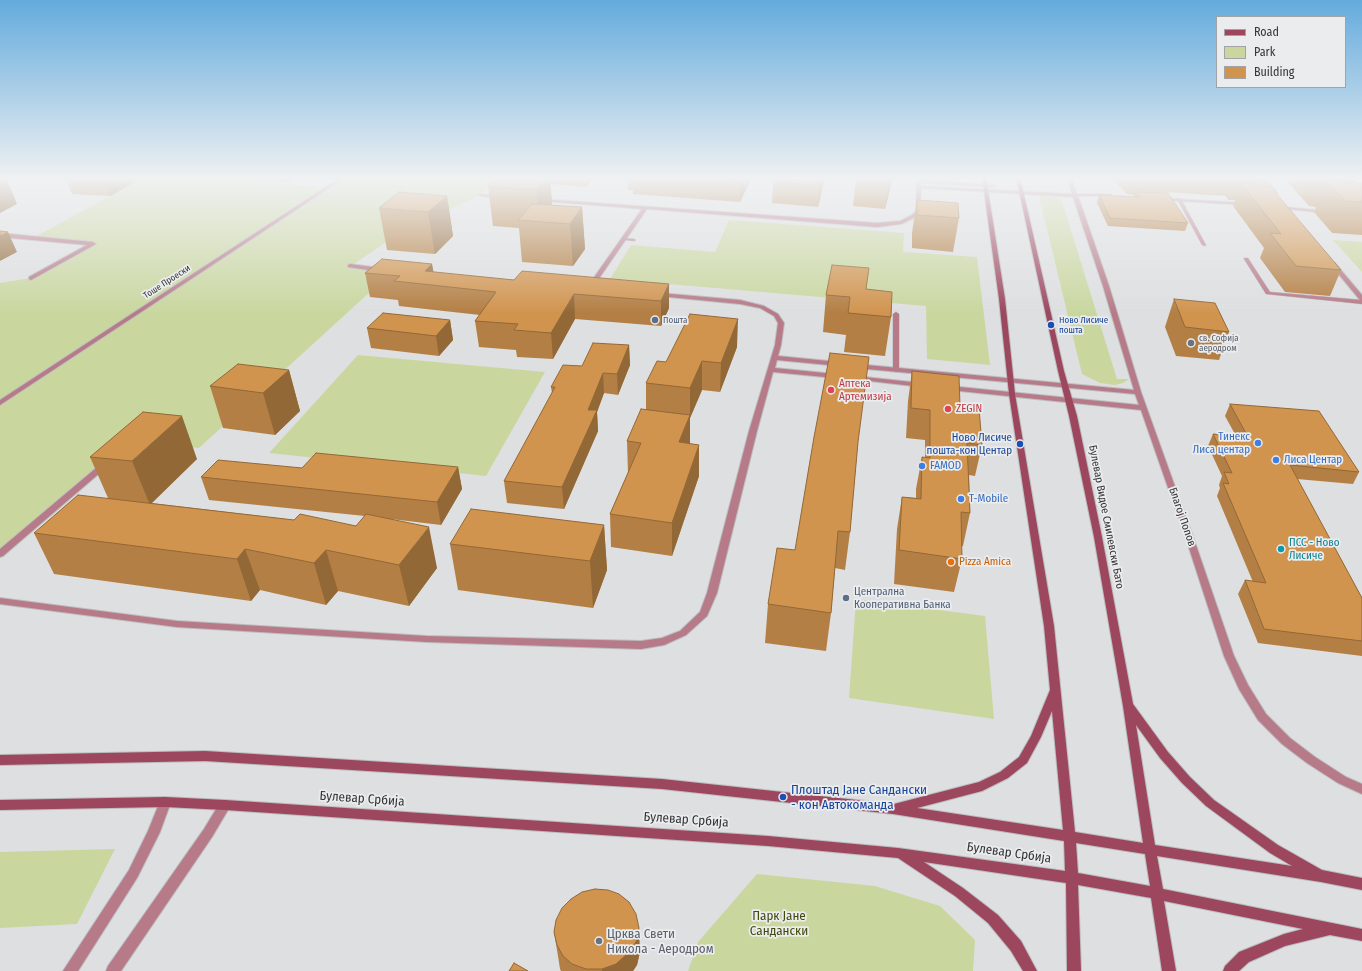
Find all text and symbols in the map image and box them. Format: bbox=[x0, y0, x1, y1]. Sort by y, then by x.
legend bbox=[1216, 16, 1346, 88]
text: Road bbox=[1254, 25, 1279, 39]
text: Park bbox=[1254, 45, 1275, 59]
text: Building bbox=[1254, 65, 1294, 79]
street label: Тоше Проески bbox=[142, 263, 192, 301]
marker: Пошта bbox=[650, 315, 660, 325]
place label: Пошта bbox=[663, 315, 687, 325]
place label: Ново Лисиче пошта bbox=[1059, 315, 1108, 336]
marker: Ново Лисиче пошта bbox=[1046, 320, 1056, 330]
place label: св. Софија аеродром bbox=[1199, 333, 1239, 354]
marker: св. Софија аеродром bbox=[1186, 338, 1196, 348]
place label: Аптека Артемизија bbox=[839, 377, 892, 403]
marker: Аптека Артемизија bbox=[826, 385, 836, 395]
place label: ZEGIN bbox=[956, 402, 982, 416]
marker: ZEGIN bbox=[943, 404, 953, 414]
place label: Тинекс Лиса центар bbox=[1193, 430, 1250, 456]
place label: Ново Лисиче пошта-кон Центар bbox=[927, 431, 1012, 457]
marker: Тинекс Лиса центар bbox=[1253, 438, 1263, 448]
marker: Ново Лисиче пошта-кон Центар bbox=[1015, 439, 1025, 449]
street label: Булевар Видое Смилевски Бато bbox=[1086, 444, 1126, 590]
place label: Лиса Центар bbox=[1284, 453, 1342, 467]
marker: Лиса Центар bbox=[1271, 455, 1281, 465]
place label: FAMOD bbox=[930, 459, 961, 473]
marker: FAMOD bbox=[917, 461, 927, 471]
street label: Благој Попов bbox=[1166, 486, 1198, 548]
place label: T-Mobile bbox=[969, 492, 1008, 506]
marker: T-Mobile bbox=[956, 494, 966, 504]
place label: ПСС - Ново Лисиче bbox=[1289, 536, 1340, 562]
marker: ПСС - Ново Лисиче bbox=[1276, 544, 1286, 554]
place label: Pizza Amica bbox=[959, 555, 1011, 569]
marker: Pizza Amica bbox=[946, 557, 956, 567]
place label: Централна Кооперативна Банка bbox=[854, 585, 951, 611]
marker: Централна Кооперативна Банка bbox=[841, 593, 851, 603]
place label: Плоштад Јане Сандански - кон Автокоманда bbox=[791, 782, 927, 813]
street label: Булевар Србија bbox=[319, 788, 405, 810]
marker: Плоштад Јане Сандански - кон Автокоманда bbox=[778, 792, 788, 802]
street label: Булевар Србија bbox=[643, 809, 729, 831]
street label: Булевар Србија bbox=[966, 839, 1052, 867]
park label: Парк Јане Сандански bbox=[750, 908, 808, 939]
place label: Црква Свети Никола - Аеродром bbox=[607, 926, 714, 957]
marker: Црква Свети Никола - Аеродром bbox=[594, 936, 604, 946]

